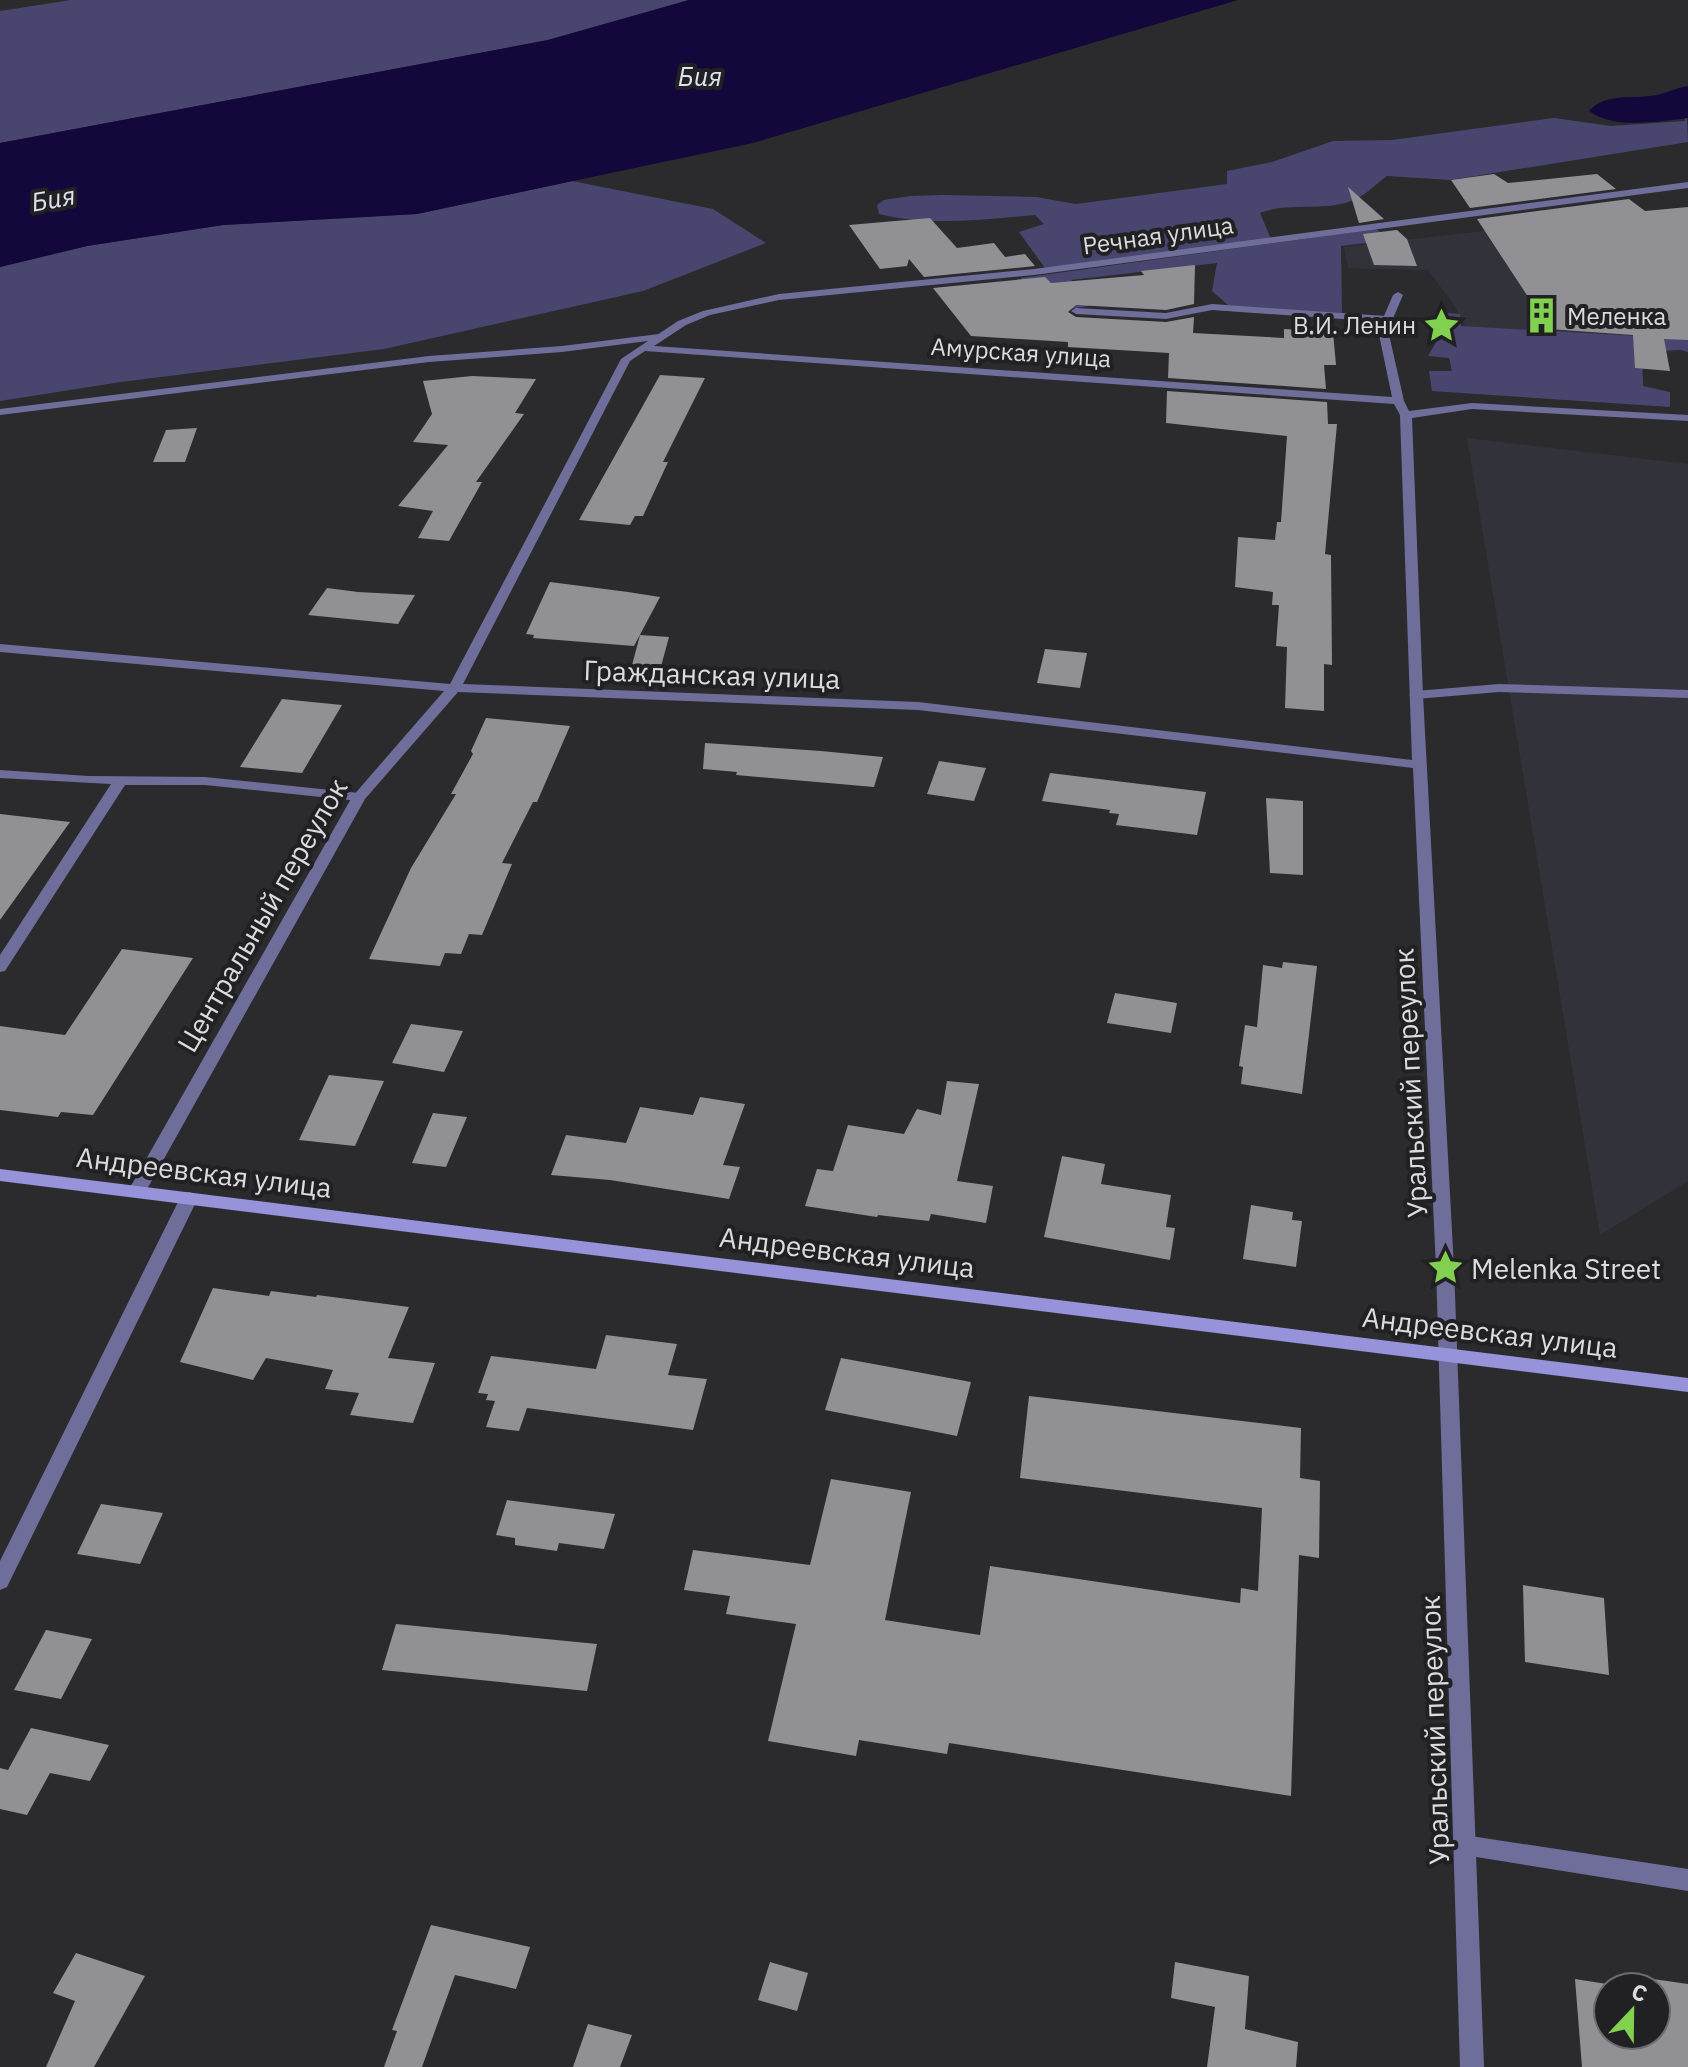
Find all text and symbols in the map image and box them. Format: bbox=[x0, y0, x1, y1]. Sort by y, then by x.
water label: Бия bbox=[678, 59, 722, 93]
water label: Бия bbox=[28, 177, 78, 219]
street label: Речная улица bbox=[1080, 209, 1236, 261]
building icon: Меленка bbox=[1522, 297, 1560, 335]
place label: Меленка bbox=[1567, 300, 1666, 332]
place icon: В.И. Ленин bbox=[1423, 306, 1461, 344]
place label: В.И. Ленин bbox=[1293, 309, 1416, 341]
street label: Амурская улица bbox=[930, 330, 1112, 374]
street label: Гражданская улица bbox=[583, 651, 841, 697]
street label: Центральный переулок bbox=[168, 771, 356, 1059]
street label: Уральский переулок bbox=[1384, 947, 1436, 1219]
street label: Андреевская улица bbox=[74, 1138, 334, 1206]
street label: Андреевская улица bbox=[717, 1218, 977, 1286]
place icon: Melenka Street bbox=[1426, 1249, 1464, 1287]
place label: Melenka Street bbox=[1471, 1250, 1661, 1287]
street label: Андреевская улица bbox=[1360, 1298, 1620, 1366]
street label: Уральский переулок bbox=[1411, 1595, 1457, 1865]
north arrow bbox=[1592, 1971, 1672, 2051]
text: С bbox=[1628, 1976, 1652, 2008]

